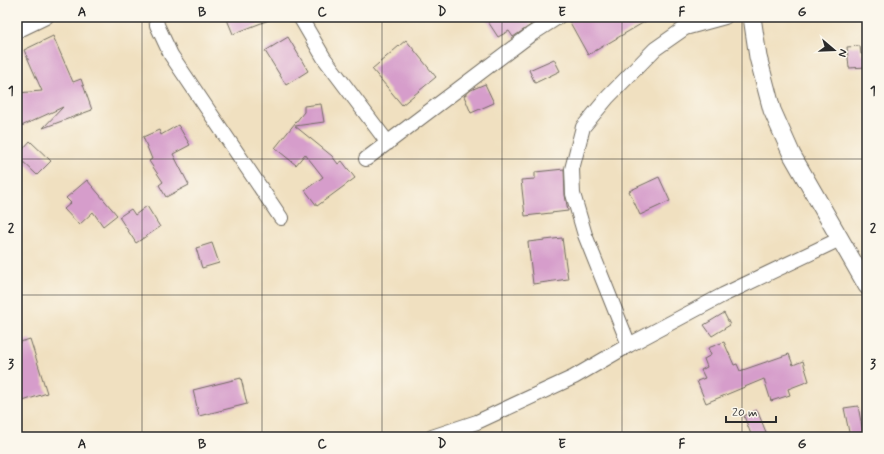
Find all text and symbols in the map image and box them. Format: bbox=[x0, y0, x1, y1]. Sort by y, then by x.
text: A bbox=[78, 4, 86, 21]
text: B bbox=[198, 4, 207, 21]
text: C bbox=[317, 4, 327, 21]
text: D bbox=[438, 4, 447, 21]
text: E bbox=[558, 4, 566, 21]
text: F bbox=[679, 4, 686, 21]
text: G bbox=[798, 4, 807, 21]
north arrow bbox=[814, 30, 854, 70]
text: N bbox=[835, 47, 850, 59]
text: 1 bbox=[8, 83, 14, 100]
text: 1 bbox=[870, 83, 876, 100]
text: 2 bbox=[8, 220, 15, 237]
text: 2 bbox=[870, 220, 877, 237]
text: 3 bbox=[8, 356, 14, 373]
text: 3 bbox=[870, 356, 876, 373]
scale bar bbox=[726, 398, 776, 424]
text: 20 m bbox=[732, 405, 758, 421]
text: A bbox=[78, 436, 86, 453]
text: B bbox=[198, 436, 207, 453]
text: C bbox=[317, 436, 327, 453]
text: D bbox=[438, 436, 447, 453]
text: E bbox=[558, 436, 566, 453]
text: F bbox=[679, 436, 686, 453]
text: G bbox=[798, 436, 807, 453]

